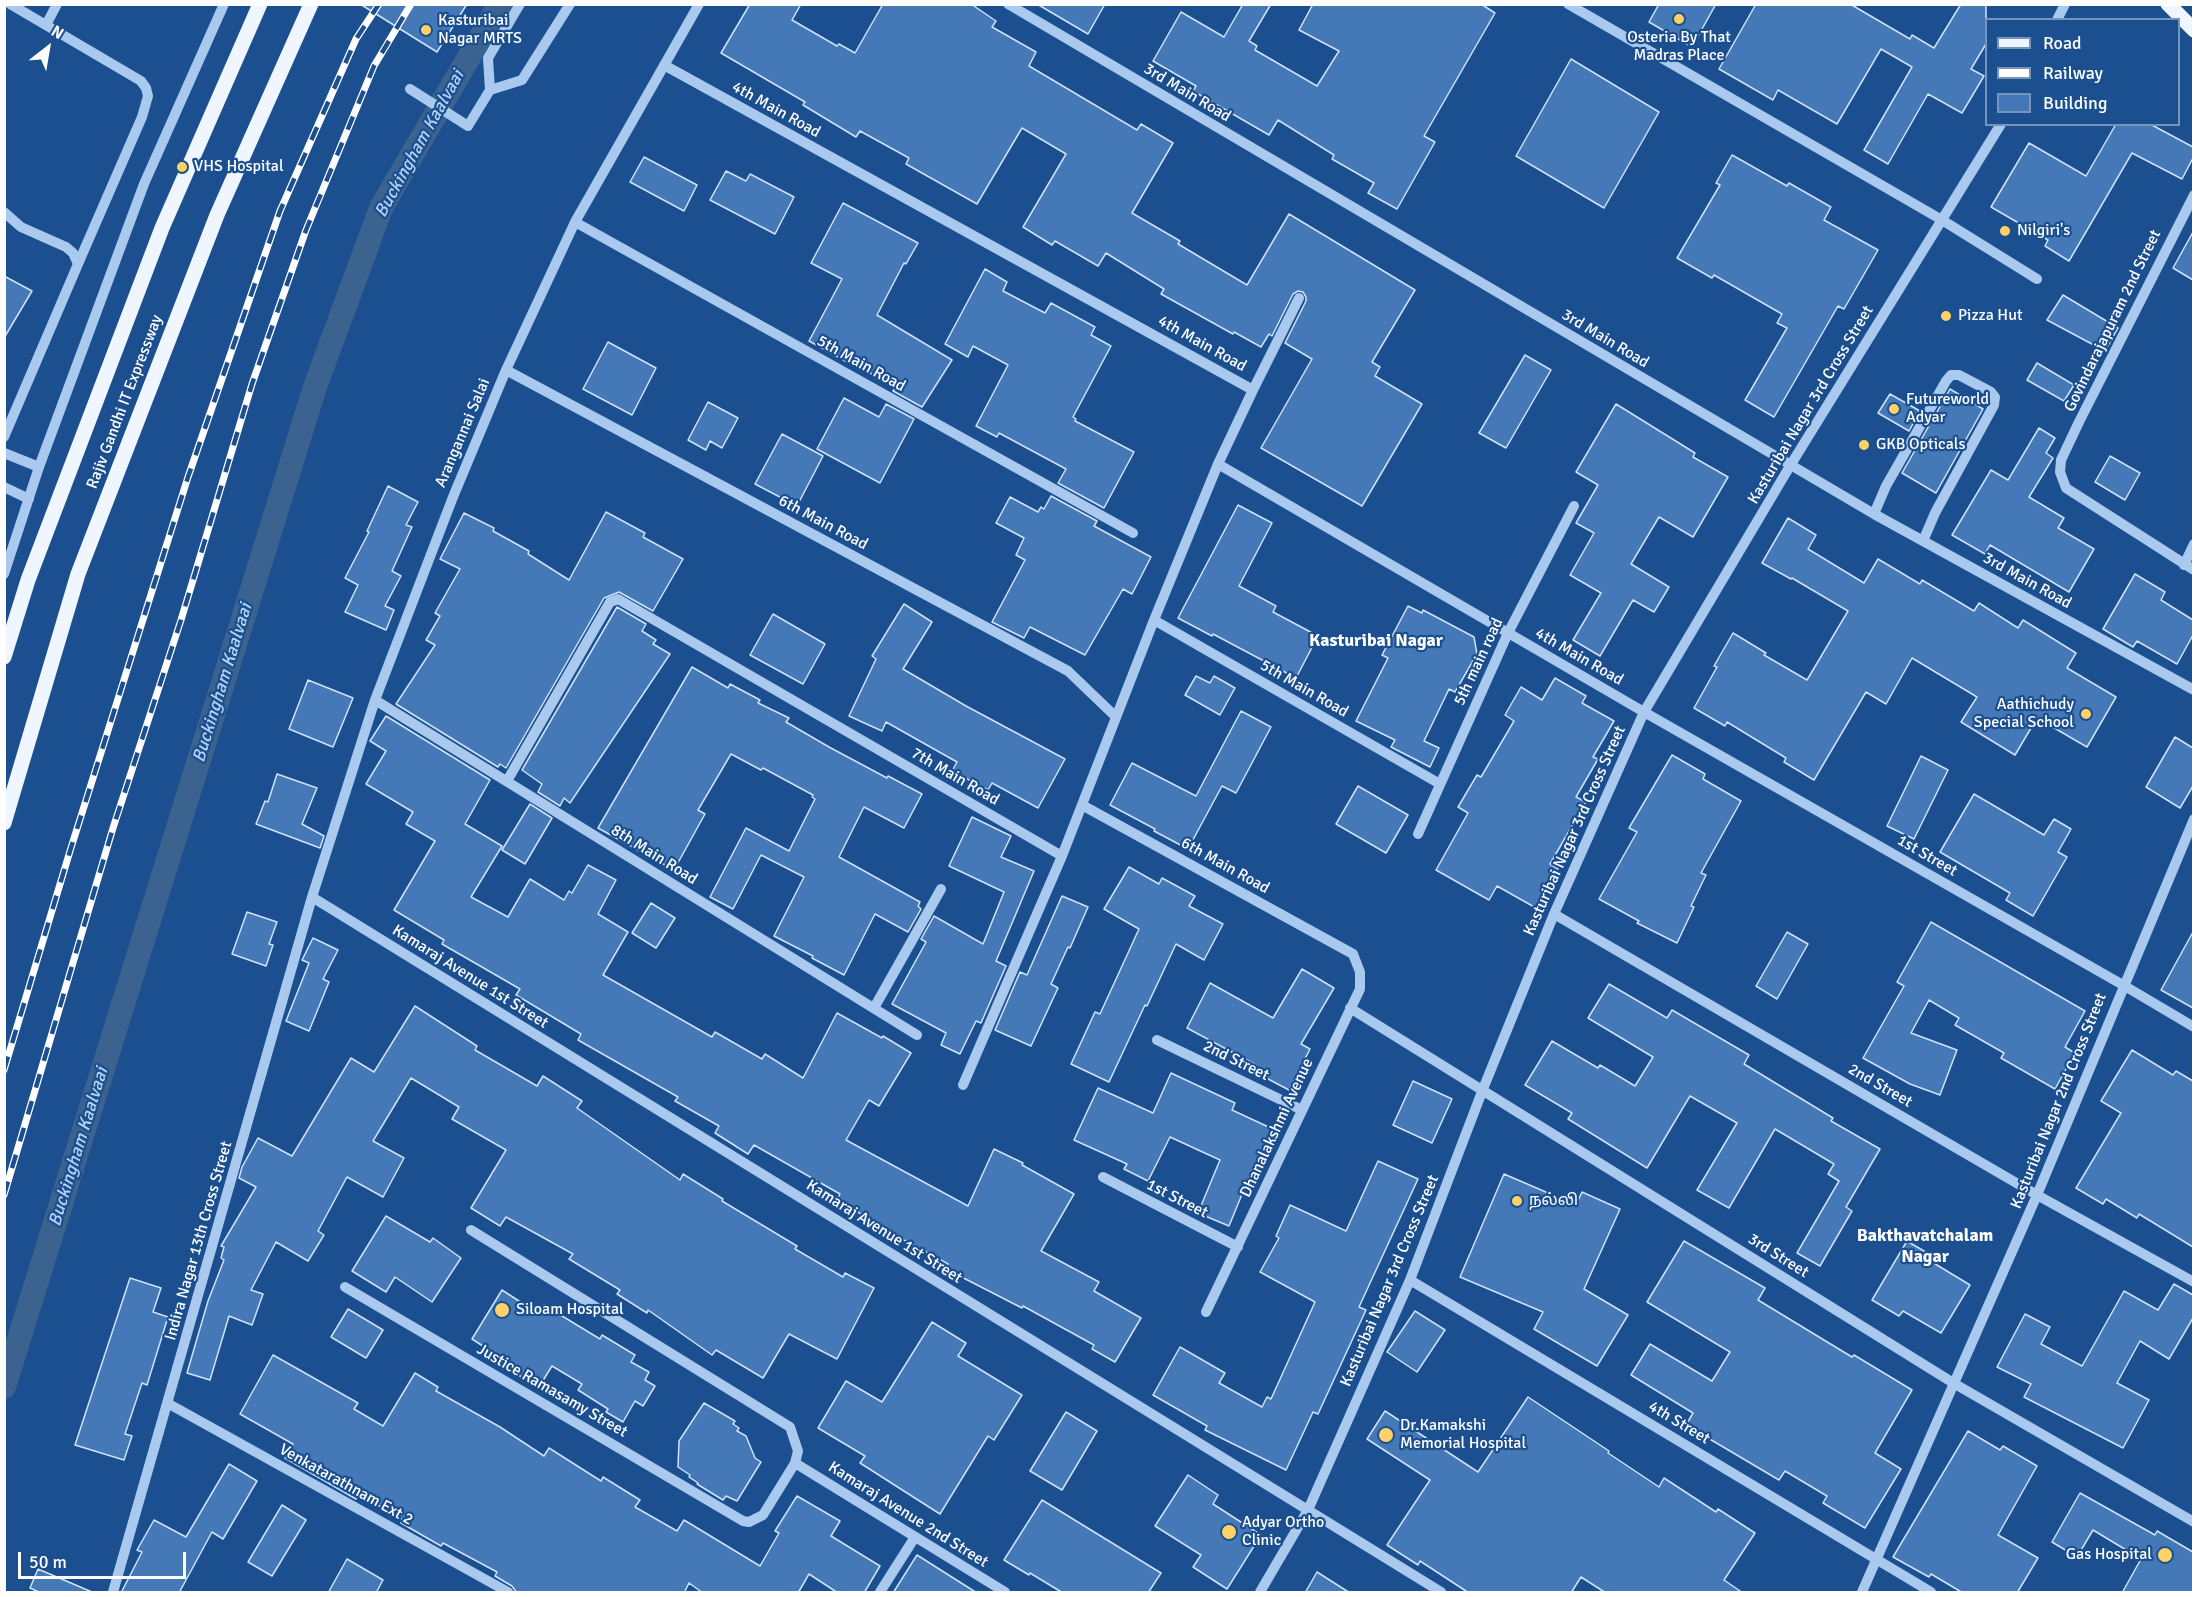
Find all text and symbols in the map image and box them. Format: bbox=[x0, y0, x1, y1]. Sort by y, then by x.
place label: Kasturibai Nagar MRTS bbox=[438, 11, 522, 49]
marker: Osteria By That Madras Place bbox=[1672, 12, 1686, 26]
north arrow bbox=[18, 18, 78, 78]
legend bbox=[1985, 18, 2180, 126]
text: N bbox=[47, 21, 67, 44]
marker: Kasturibai Nagar MRTS bbox=[419, 23, 433, 37]
place label: Osteria By That Madras Place bbox=[1627, 28, 1731, 66]
text: Road bbox=[2043, 32, 2082, 54]
street label: 3rd Main Road bbox=[1140, 59, 1234, 127]
text: Railway bbox=[2043, 62, 2103, 84]
water label: Buckingham Kaalvaai bbox=[371, 67, 469, 221]
street label: 4th Main Road bbox=[728, 78, 824, 142]
text: Building bbox=[2043, 92, 2107, 114]
place label: VHS Hospital bbox=[194, 157, 284, 177]
marker: VHS Hospital bbox=[175, 160, 189, 174]
place label: Nilgiri's bbox=[2017, 221, 2070, 241]
marker: Nilgiri's bbox=[1998, 224, 2012, 238]
street label: Govindarajapuram 2nd Street bbox=[2061, 227, 2165, 415]
street label: Kasturibai Nagar 3rd Cross Street bbox=[1744, 302, 1878, 508]
street label: 3rd Main Road bbox=[1558, 305, 1652, 373]
place label: Pizza Hut bbox=[1958, 306, 2022, 326]
marker: Pizza Hut bbox=[1939, 309, 1953, 323]
street label: Rajiv Gandhi IT Expressway bbox=[83, 312, 167, 492]
street label: 4th Main Road bbox=[1154, 312, 1250, 376]
street label: 5th Main Road bbox=[813, 332, 909, 396]
street label: Arangannai Salai bbox=[431, 376, 495, 490]
place label: Futureworld Adyar bbox=[1906, 390, 1989, 428]
marker: Futureworld Adyar bbox=[1887, 402, 1901, 416]
place label: GKB Opticals bbox=[1876, 435, 1965, 455]
marker: GKB Opticals bbox=[1857, 438, 1871, 452]
street label: 6th Main Road bbox=[775, 491, 871, 555]
street label: 3rd Main Road bbox=[1979, 549, 2075, 613]
water label: Buckingham Kaalvaai bbox=[189, 601, 257, 765]
street label: 5th main road bbox=[1450, 615, 1508, 709]
street label: 4th Main Road bbox=[1532, 624, 1626, 690]
district label: Kasturibai Nagar bbox=[1309, 630, 1443, 652]
street label: 5th Main Road bbox=[1257, 656, 1351, 722]
place label: Aathichudy Special School bbox=[1974, 695, 2074, 733]
marker: Aathichudy Special School bbox=[2079, 707, 2093, 721]
street label: Kasturibai Nagar 3rd Cross Street bbox=[1520, 723, 1630, 939]
street label: 7th Main Road bbox=[908, 744, 1002, 810]
street label: 8th Main Road bbox=[607, 821, 701, 889]
street label: 1st Street bbox=[1893, 831, 1961, 881]
street label: 6th Main Road bbox=[1177, 834, 1273, 898]
street label: Kamaraj Avenue 1st Street bbox=[388, 921, 552, 1033]
street label: Kasturibai Nagar 2nd Cross Street bbox=[2007, 990, 2111, 1212]
street label: 2nd Street bbox=[1200, 1037, 1272, 1085]
street label: Dhanalakshmi Avenue bbox=[1236, 1055, 1318, 1201]
street label: 2nd Street bbox=[1844, 1060, 1916, 1112]
water label: Buckingham Kaalvaai bbox=[45, 1065, 113, 1229]
street label: Indira Nagar 13th Cross Street bbox=[161, 1139, 237, 1343]
street label: Kasturibai Nagar 3rd Cross Street bbox=[1337, 1172, 1443, 1390]
street label: 1st Street bbox=[1143, 1175, 1211, 1223]
street label: Kamaraj Avenue 1st Street bbox=[802, 1176, 966, 1288]
place label: நல்லி bbox=[1529, 1191, 1578, 1211]
marker: நல்லி bbox=[1510, 1194, 1524, 1208]
district label: Bakthavatchalam Nagar bbox=[1857, 1225, 1993, 1268]
street label: 3rd Street bbox=[1744, 1230, 1812, 1282]
place label: Siloam Hospital bbox=[516, 1300, 624, 1320]
marker: Siloam Hospital bbox=[493, 1301, 511, 1319]
street label: Justice Ramasamy Street bbox=[473, 1340, 631, 1442]
street label: 4th Street bbox=[1645, 1397, 1713, 1449]
place label: Dr.Kamakshi Memorial Hospital bbox=[1400, 1416, 1526, 1454]
marker: Dr.Kamakshi Memorial Hospital bbox=[1377, 1426, 1395, 1444]
street label: Venkatarathnam Ext 2 bbox=[276, 1440, 416, 1530]
street label: Kamaraj Avenue 2nd Street bbox=[824, 1458, 992, 1572]
place label: Adyar Ortho Clinic bbox=[1242, 1513, 1324, 1551]
marker: Adyar Ortho Clinic bbox=[1220, 1523, 1238, 1541]
scale bar bbox=[21, 1540, 189, 1578]
place label: Gas Hospital bbox=[2066, 1545, 2152, 1565]
marker: Gas Hospital bbox=[2156, 1546, 2174, 1564]
text: 50 m bbox=[29, 1551, 67, 1573]

